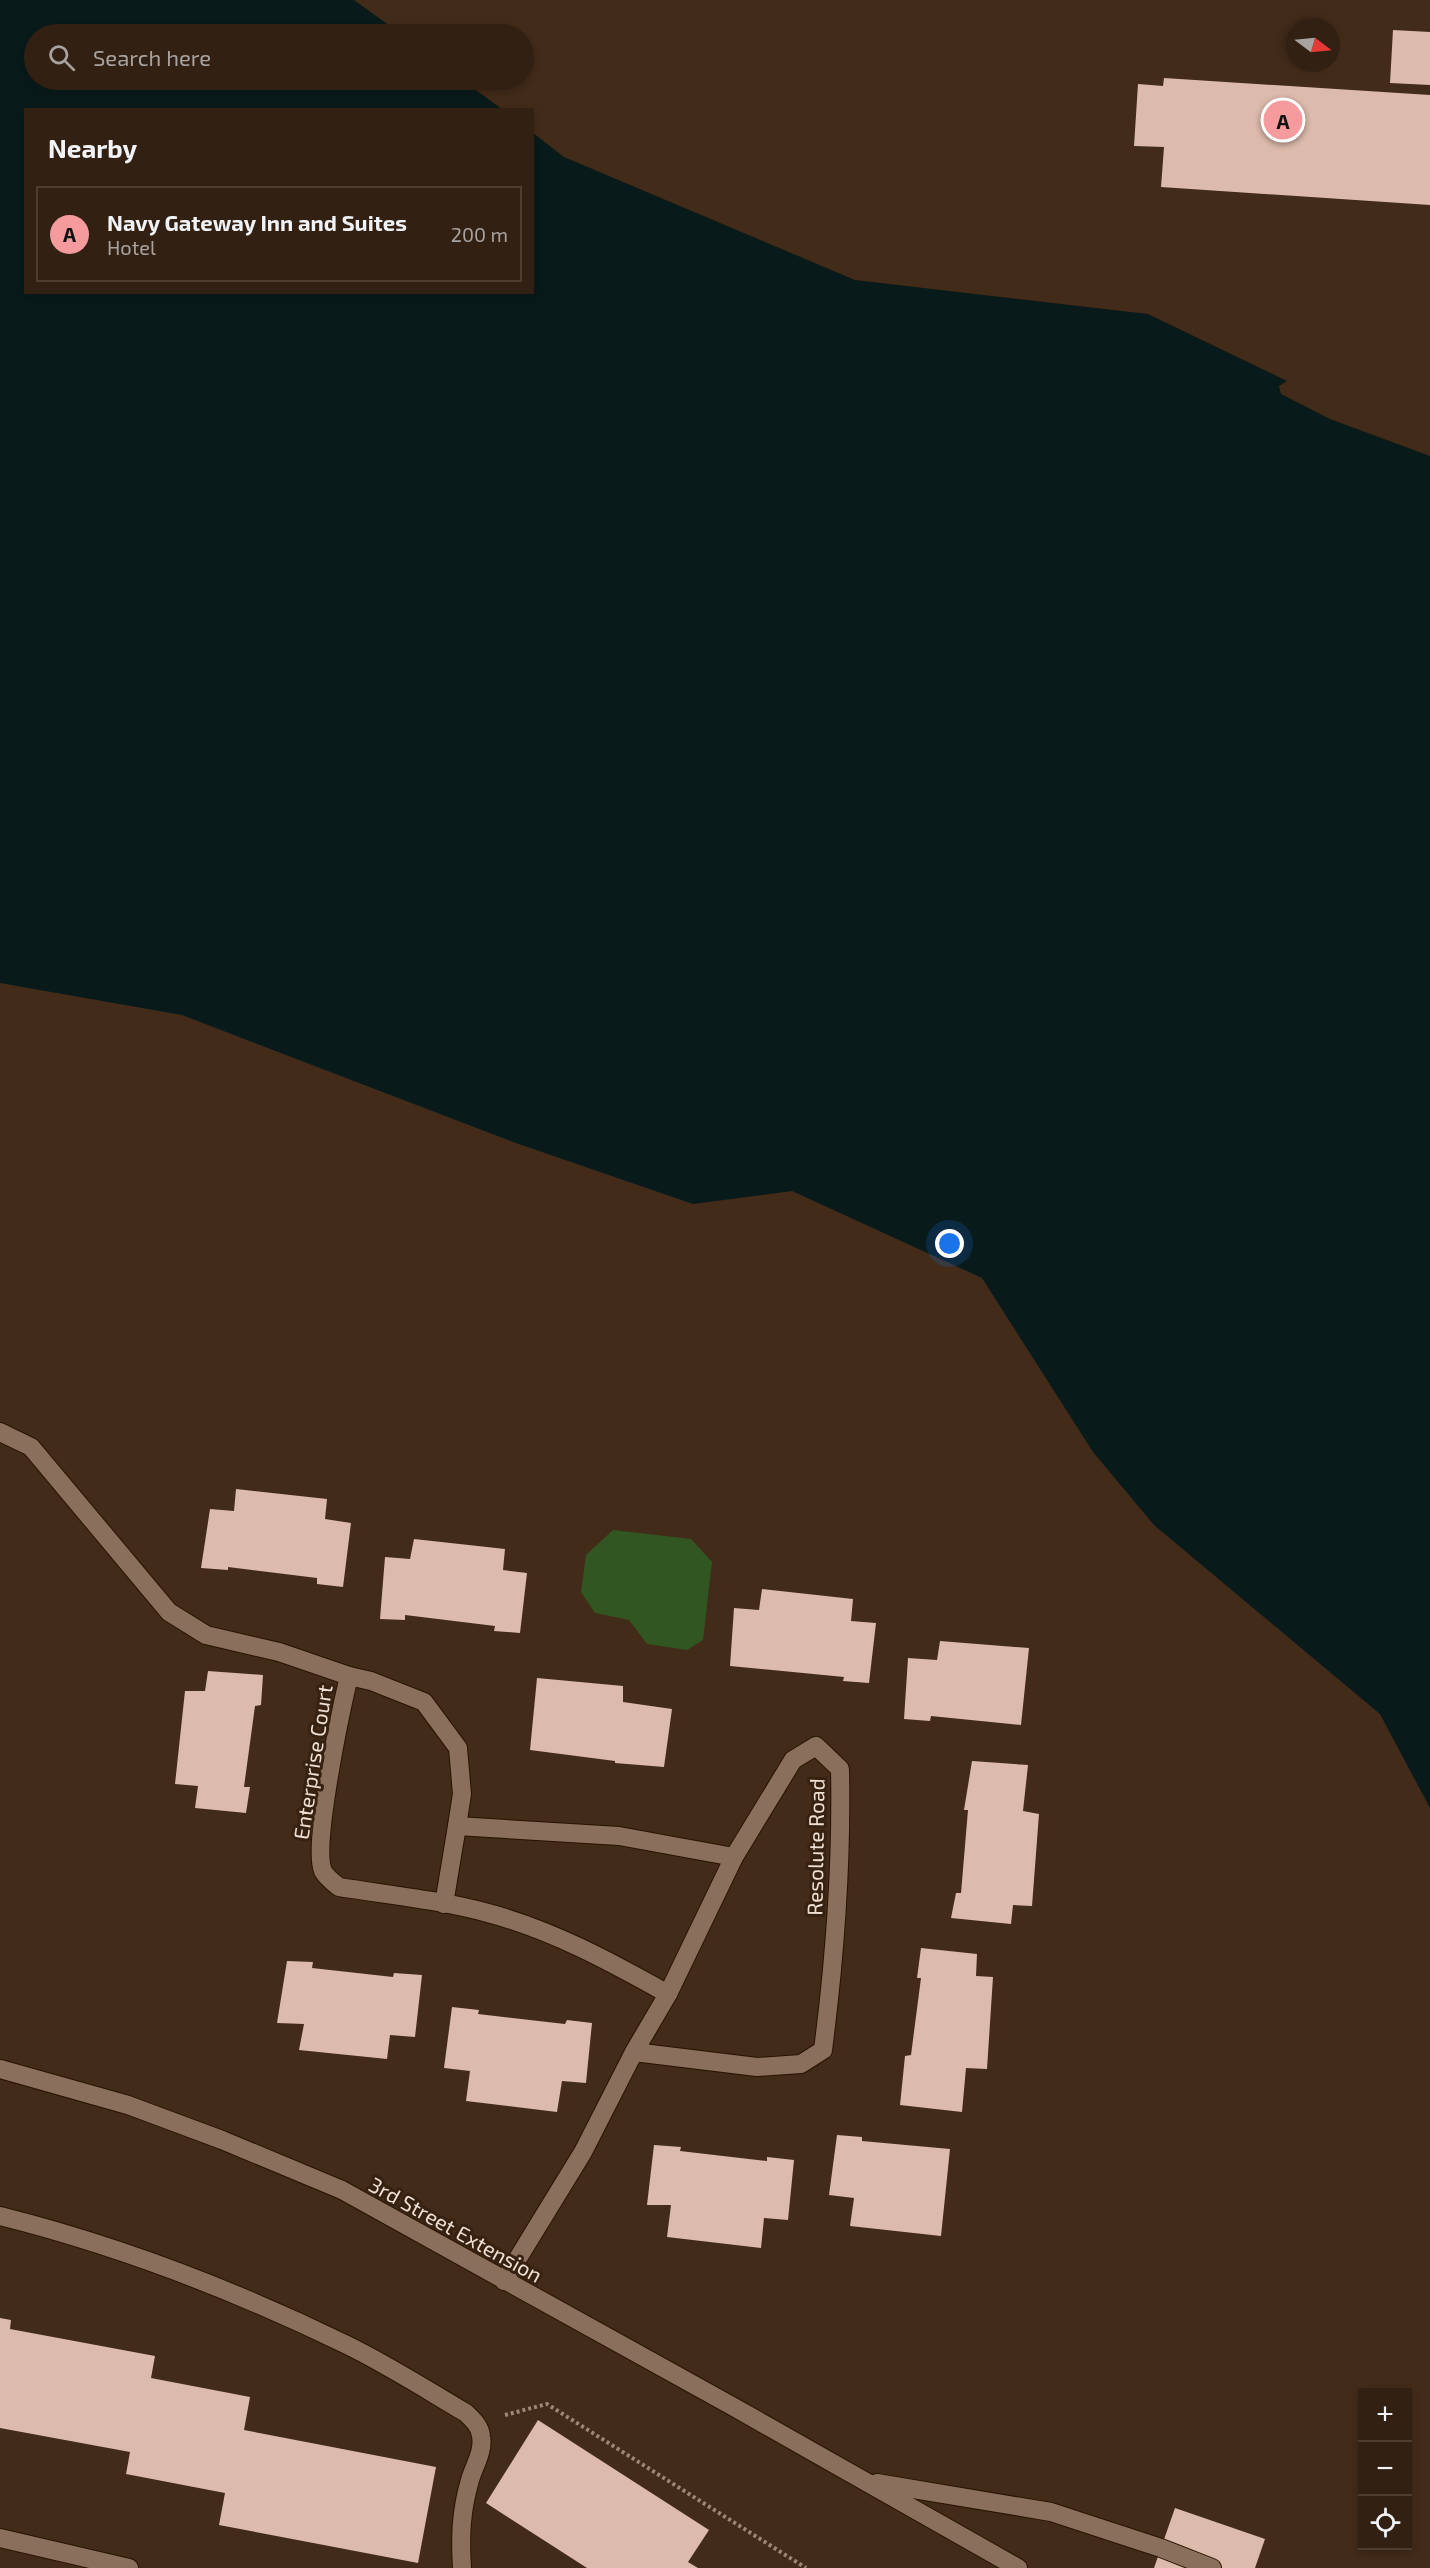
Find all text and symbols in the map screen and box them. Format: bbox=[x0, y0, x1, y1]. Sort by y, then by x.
north arrow bbox=[1286, 18, 1340, 72]
search box bbox=[24, 24, 534, 90]
icon: search bbox=[45, 41, 78, 74]
text: Search here bbox=[93, 44, 211, 70]
pin: A bbox=[1264, 98, 1302, 142]
text: Nearby bbox=[48, 132, 137, 163]
text: Navy Gateway Inn and Suites bbox=[107, 209, 407, 235]
text: A bbox=[63, 222, 76, 246]
text: 200 m bbox=[451, 222, 508, 246]
text: Hotel bbox=[107, 235, 156, 259]
your location bbox=[935, 1229, 964, 1258]
street label: Enterprise Court bbox=[287, 1683, 337, 1841]
street label: Resolute Road bbox=[801, 1778, 829, 1916]
street label: 3rd Street Extension bbox=[365, 2171, 547, 2287]
map controls bbox=[1358, 2388, 1412, 2550]
button: + bbox=[1358, 2388, 1412, 2442]
button: − bbox=[1358, 2442, 1412, 2496]
button: locate bbox=[1358, 2496, 1412, 2550]

